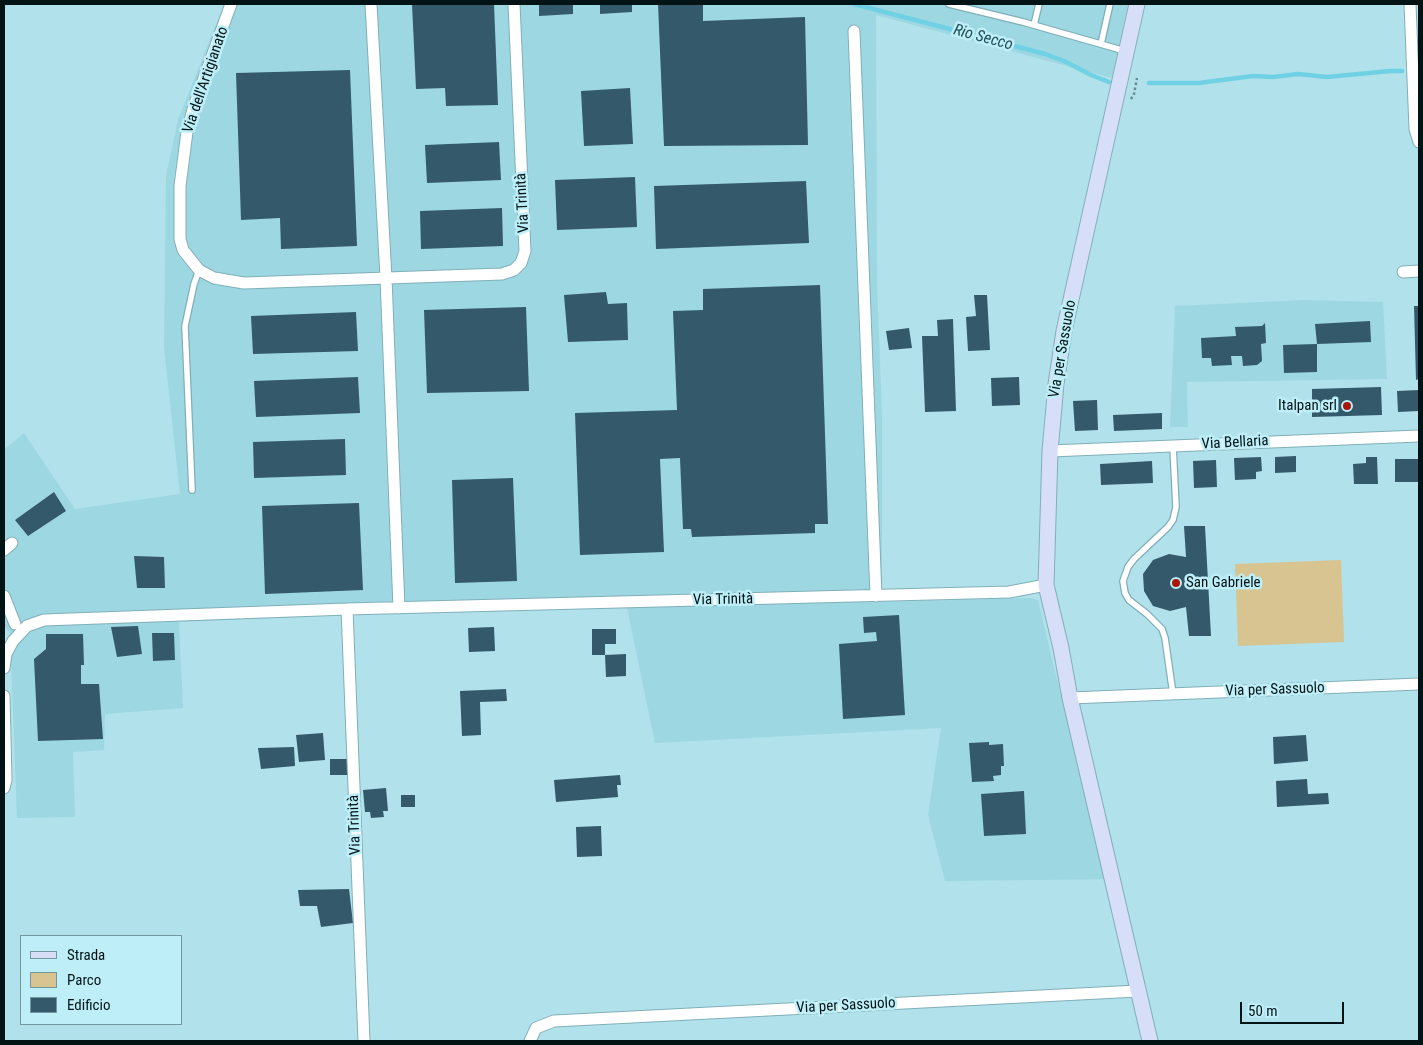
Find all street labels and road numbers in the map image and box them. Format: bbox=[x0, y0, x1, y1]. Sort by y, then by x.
street label: Via dell'Artigianato bbox=[179, 24, 233, 136]
street label: Via Trinità bbox=[512, 173, 534, 233]
street label: Via per Sassuolo bbox=[1046, 299, 1080, 399]
street label: Via Bellaria bbox=[1201, 432, 1269, 454]
street label: Via Trinità bbox=[693, 590, 753, 610]
street label: Via per Sassuolo bbox=[1225, 679, 1325, 701]
street label: Via Trinità bbox=[345, 795, 365, 855]
street label: Via per Sassuolo bbox=[796, 994, 896, 1018]

